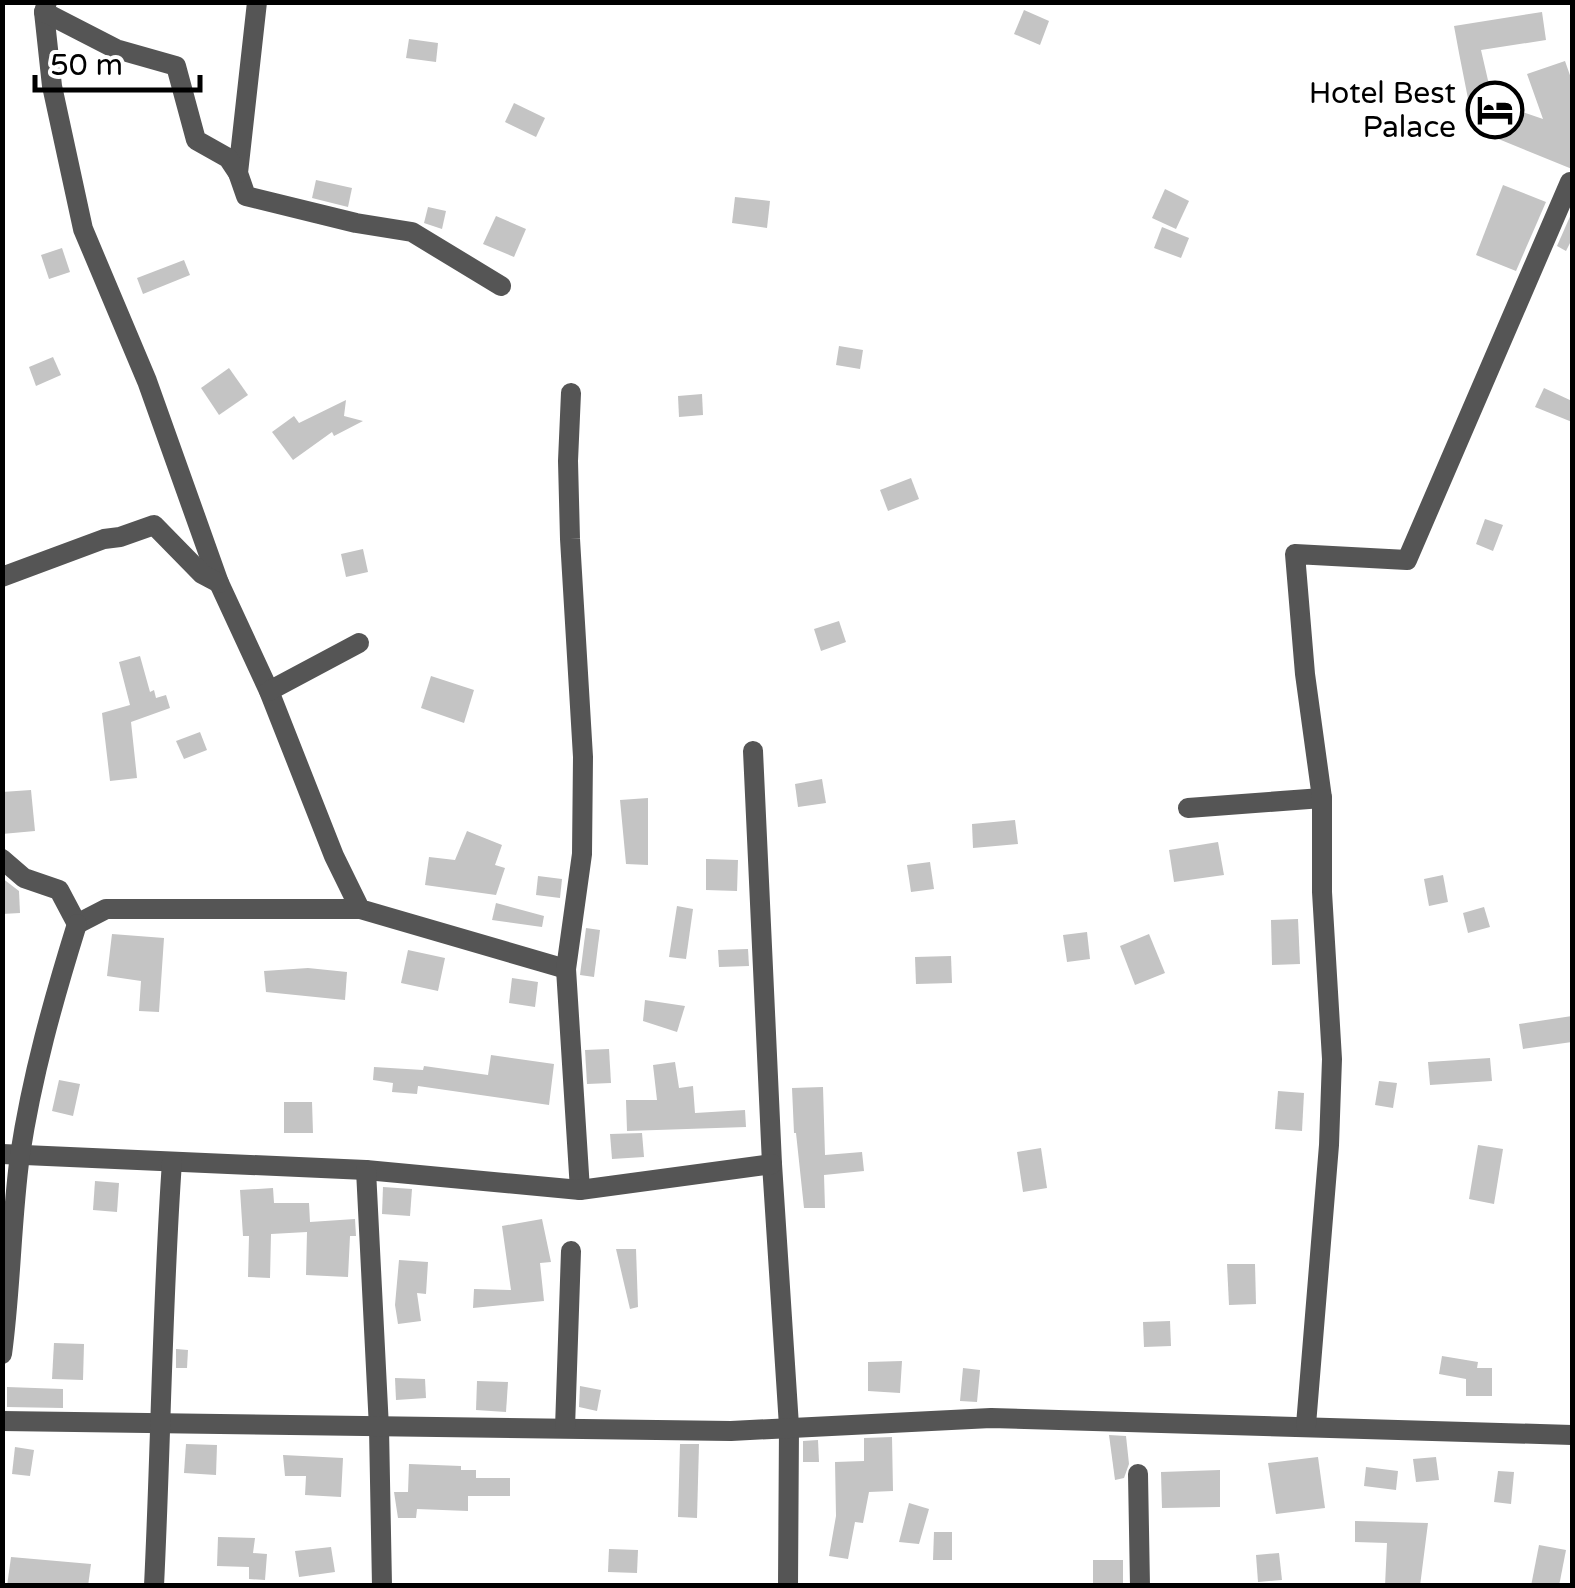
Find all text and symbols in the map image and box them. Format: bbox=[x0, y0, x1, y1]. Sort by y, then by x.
scale bar bbox=[35, 30, 200, 92]
text: 50 m bbox=[50, 47, 123, 84]
place label: Hotel Best Palace bbox=[1309, 75, 1456, 146]
hotel icon: Hotel Best Palace bbox=[1465, 80, 1525, 140]

